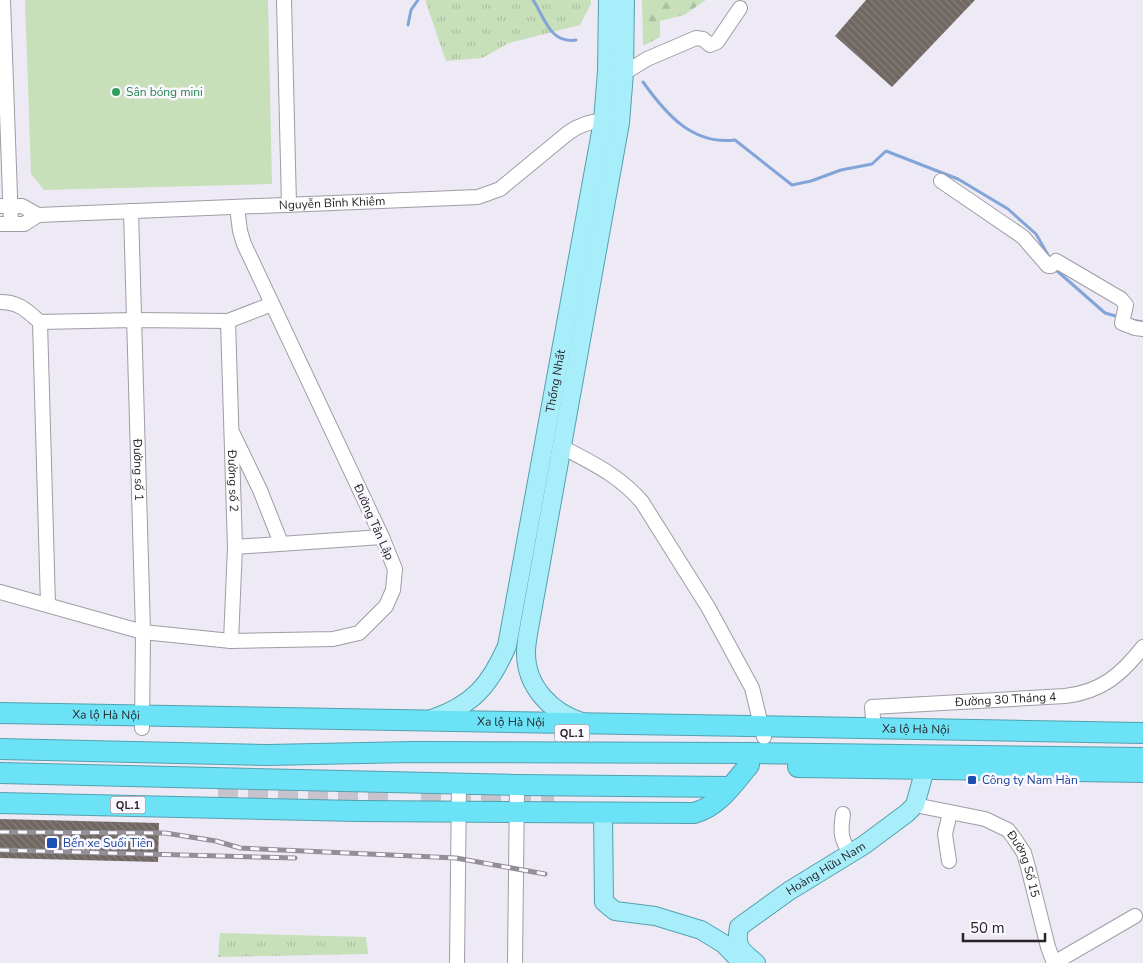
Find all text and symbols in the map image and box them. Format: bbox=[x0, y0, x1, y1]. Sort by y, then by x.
place label: Sân bóng mini bbox=[126, 84, 203, 100]
marker: Sân bóng mini bbox=[110, 86, 122, 98]
street label: Nguyễn Bỉnh Khiêm bbox=[279, 193, 386, 213]
street label: Thống Nhất bbox=[542, 347, 569, 414]
street label: Đường số 1 bbox=[129, 438, 147, 501]
street label: Đường số 2 bbox=[224, 449, 242, 512]
street label: Đường Tân Lập bbox=[350, 481, 398, 563]
street label: Đường 30 Tháng 4 bbox=[954, 689, 1057, 710]
street label: Xa lộ Hà Nội bbox=[72, 706, 140, 723]
street label: Xa lộ Hà Nội bbox=[477, 713, 545, 731]
street label: Xa lộ Hà Nội bbox=[882, 720, 950, 738]
road number: QL.1 bbox=[554, 724, 590, 741]
place label: Công ty Nam Hàn bbox=[982, 772, 1078, 788]
marker: Công ty Nam Hàn bbox=[966, 774, 978, 786]
road number: QL.1 bbox=[110, 796, 146, 814]
street label: Đường Số 15 bbox=[1003, 827, 1043, 899]
place label: Bến xe Suối Tiên bbox=[63, 835, 153, 851]
marker: Bến xe Suối Tiên bbox=[45, 836, 59, 850]
street label: Hoàng Hữu Nam bbox=[783, 838, 868, 899]
scale bar bbox=[963, 910, 1046, 942]
text: 50 m bbox=[970, 918, 1005, 938]

